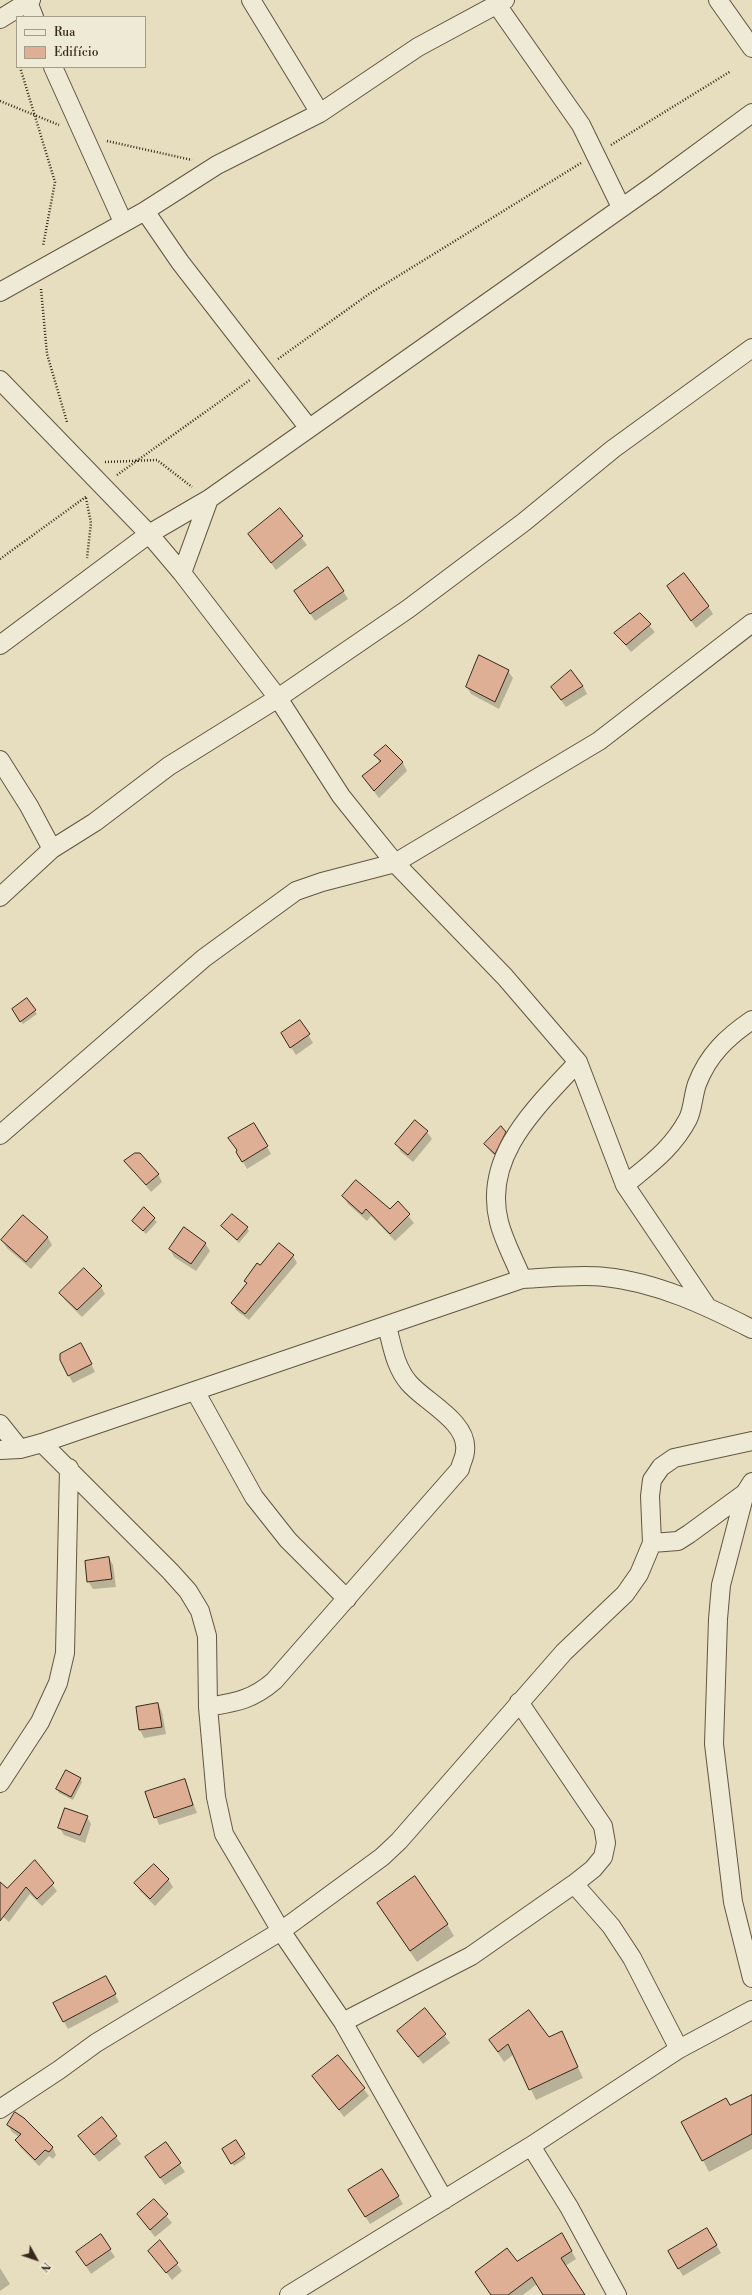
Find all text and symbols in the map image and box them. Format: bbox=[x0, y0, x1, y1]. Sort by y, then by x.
legend bbox=[16, 16, 146, 68]
text: Rua bbox=[54, 25, 75, 40]
text: Edifício bbox=[54, 45, 98, 60]
north arrow bbox=[16, 2239, 56, 2279]
text: N bbox=[37, 2259, 53, 2275]

